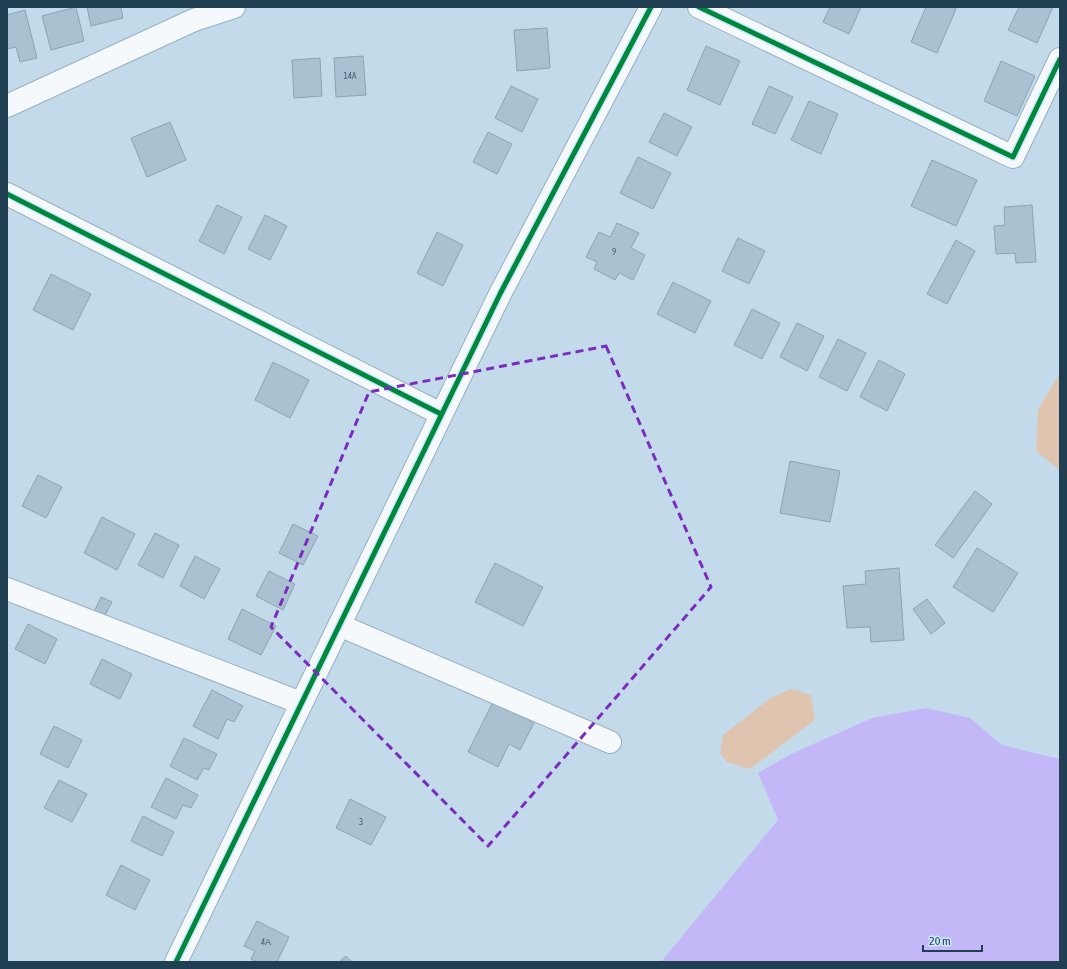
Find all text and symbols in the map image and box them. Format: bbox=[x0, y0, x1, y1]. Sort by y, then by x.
house number: 14A bbox=[344, 71, 357, 81]
house number: 9 bbox=[612, 247, 616, 257]
house number: 3 bbox=[359, 817, 363, 827]
scale bar bbox=[923, 927, 982, 953]
text: 20 m bbox=[929, 934, 951, 948]
house number: 4А bbox=[261, 937, 271, 947]

